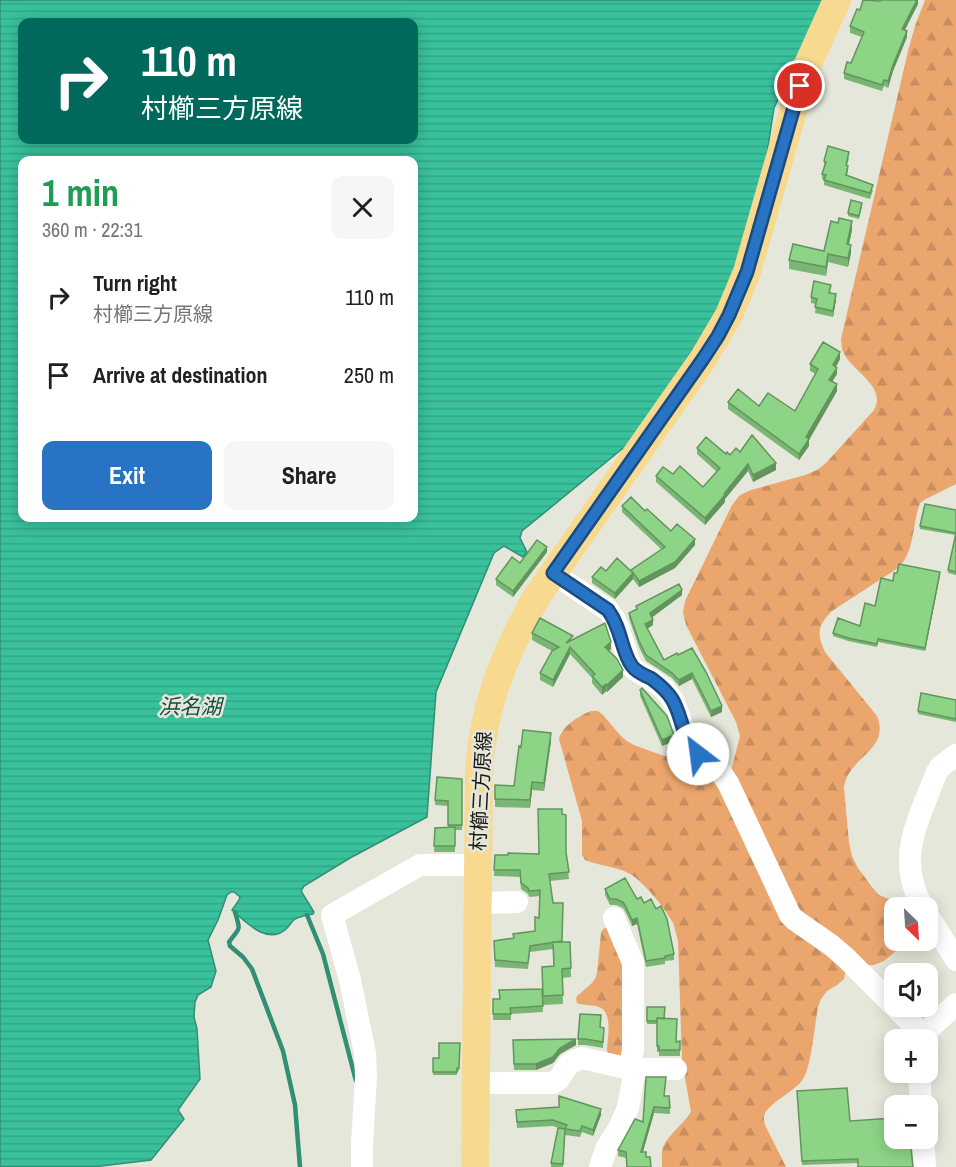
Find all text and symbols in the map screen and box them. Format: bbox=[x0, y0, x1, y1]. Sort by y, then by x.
text: 110 m bbox=[141, 33, 237, 89]
icon: right bbox=[42, 42, 120, 120]
pin bbox=[774, 60, 825, 111]
icon: arrive bbox=[783, 69, 816, 102]
text: 村櫛三方原線 bbox=[141, 90, 303, 126]
text: 1 min bbox=[42, 169, 119, 217]
button: close bbox=[331, 176, 394, 239]
text: 360 m · 22:31 bbox=[42, 216, 142, 243]
text: Turn right bbox=[93, 268, 177, 298]
icon: right bbox=[42, 281, 75, 314]
text: 110 m bbox=[345, 282, 394, 312]
text: 村櫛三方原線 bbox=[93, 300, 213, 327]
icon: arrive bbox=[42, 359, 75, 392]
text: Arrive at destination bbox=[93, 360, 267, 390]
text: 250 m bbox=[344, 360, 394, 390]
button: Exit bbox=[42, 441, 212, 510]
button: Share bbox=[224, 441, 394, 510]
water label: 浜名湖 bbox=[159, 692, 224, 721]
position arrow bbox=[666, 722, 730, 786]
street label: 村櫛三方原線 bbox=[464, 730, 497, 852]
north arrow bbox=[884, 897, 938, 951]
map controls bbox=[884, 897, 938, 1149]
button: sound bbox=[884, 963, 938, 1017]
button: + bbox=[884, 1029, 938, 1083]
button: − bbox=[884, 1095, 938, 1149]

